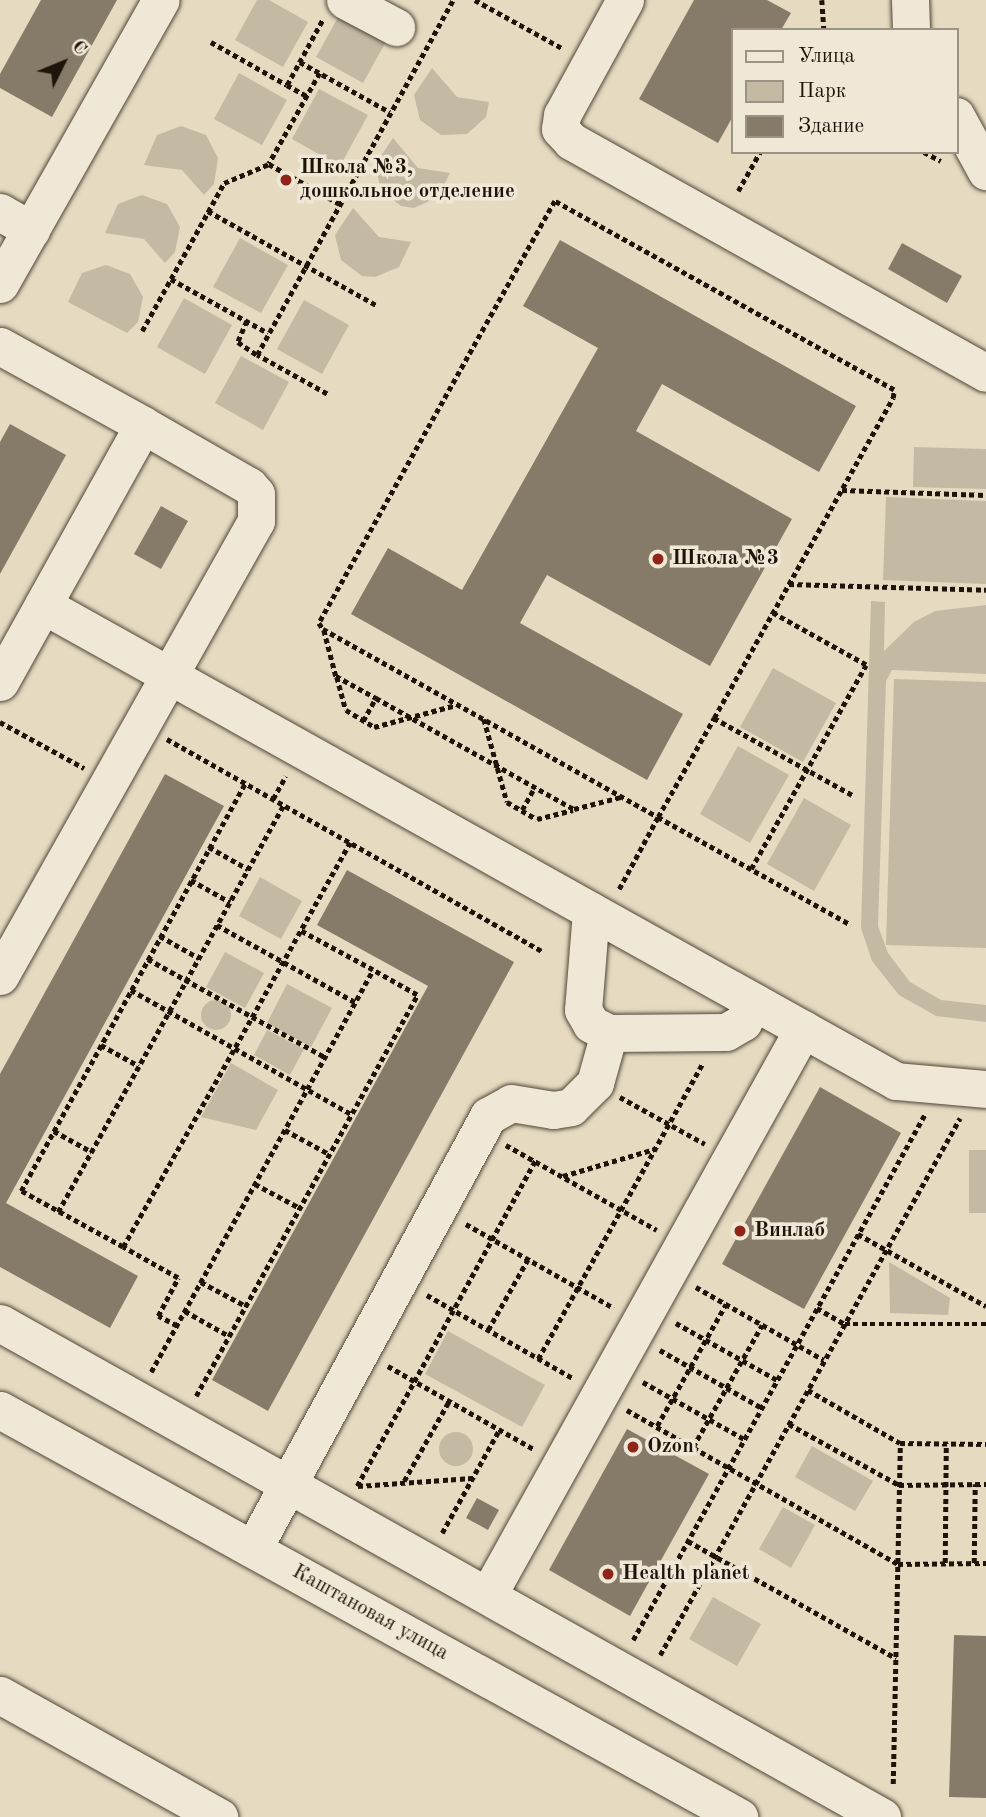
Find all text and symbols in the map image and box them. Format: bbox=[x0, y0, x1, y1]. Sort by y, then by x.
north arrow bbox=[28, 28, 98, 98]
legend bbox=[730, 28, 958, 154]
text: С bbox=[67, 37, 90, 59]
text: Улица bbox=[798, 46, 855, 67]
text: Парк bbox=[798, 81, 846, 102]
text: Здание bbox=[798, 116, 864, 137]
place label: Школа №3, дошкольное отделение bbox=[300, 155, 515, 205]
marker: Школа №3, дошкольное отделение bbox=[278, 172, 294, 188]
place label: Школа №3 bbox=[672, 546, 779, 572]
marker: Школа №3 bbox=[650, 551, 666, 567]
place label: Винлаб bbox=[754, 1218, 825, 1244]
marker: Винлаб bbox=[732, 1223, 748, 1239]
place label: Ozon bbox=[647, 1434, 694, 1460]
marker: Ozon bbox=[625, 1439, 641, 1455]
street label: Каштановая улица bbox=[287, 1560, 453, 1666]
place label: Health planet bbox=[622, 1561, 749, 1587]
marker: Health planet bbox=[600, 1566, 616, 1582]

